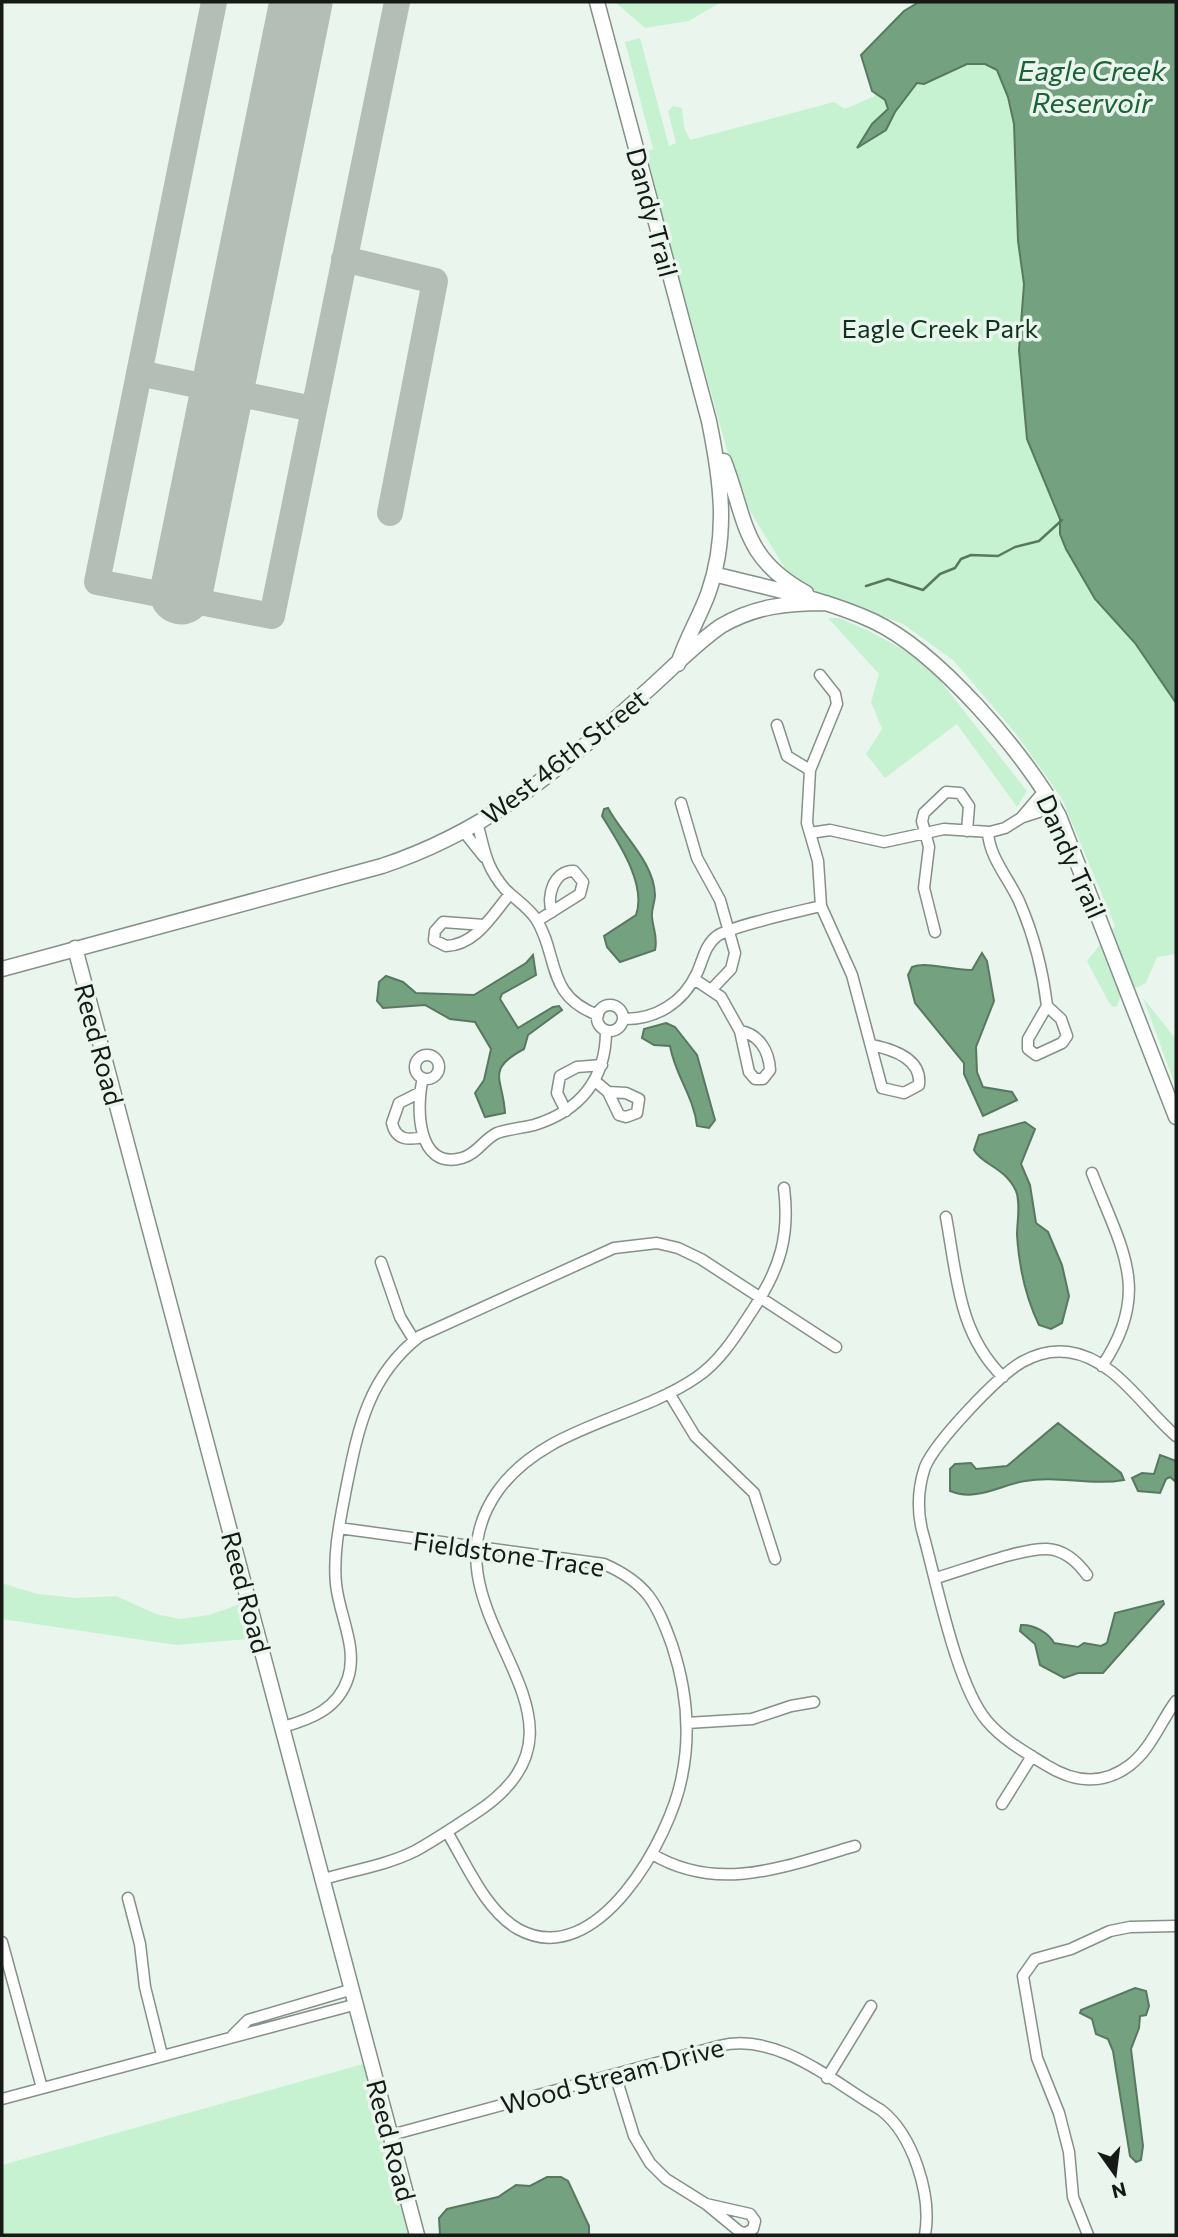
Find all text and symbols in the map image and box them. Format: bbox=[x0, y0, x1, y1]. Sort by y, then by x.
water label: Eagle Creek Reservoir bbox=[1018, 53, 1167, 119]
street label: Dandy Trail bbox=[621, 144, 685, 280]
park label: Eagle Creek Park bbox=[841, 312, 1039, 343]
street label: West 46th Street bbox=[475, 682, 653, 830]
street label: Dandy Trail bbox=[1031, 789, 1113, 923]
street label: Reed Road bbox=[69, 980, 131, 1108]
street label: Fieldstone Trace bbox=[411, 1524, 607, 1582]
street label: Reed Road bbox=[216, 1528, 278, 1656]
street label: Wood Stream Drive bbox=[497, 2030, 727, 2120]
street label: Reed Road bbox=[361, 2076, 423, 2204]
north arrow bbox=[1080, 2139, 1150, 2209]
text: N bbox=[1110, 2178, 1129, 2204]

